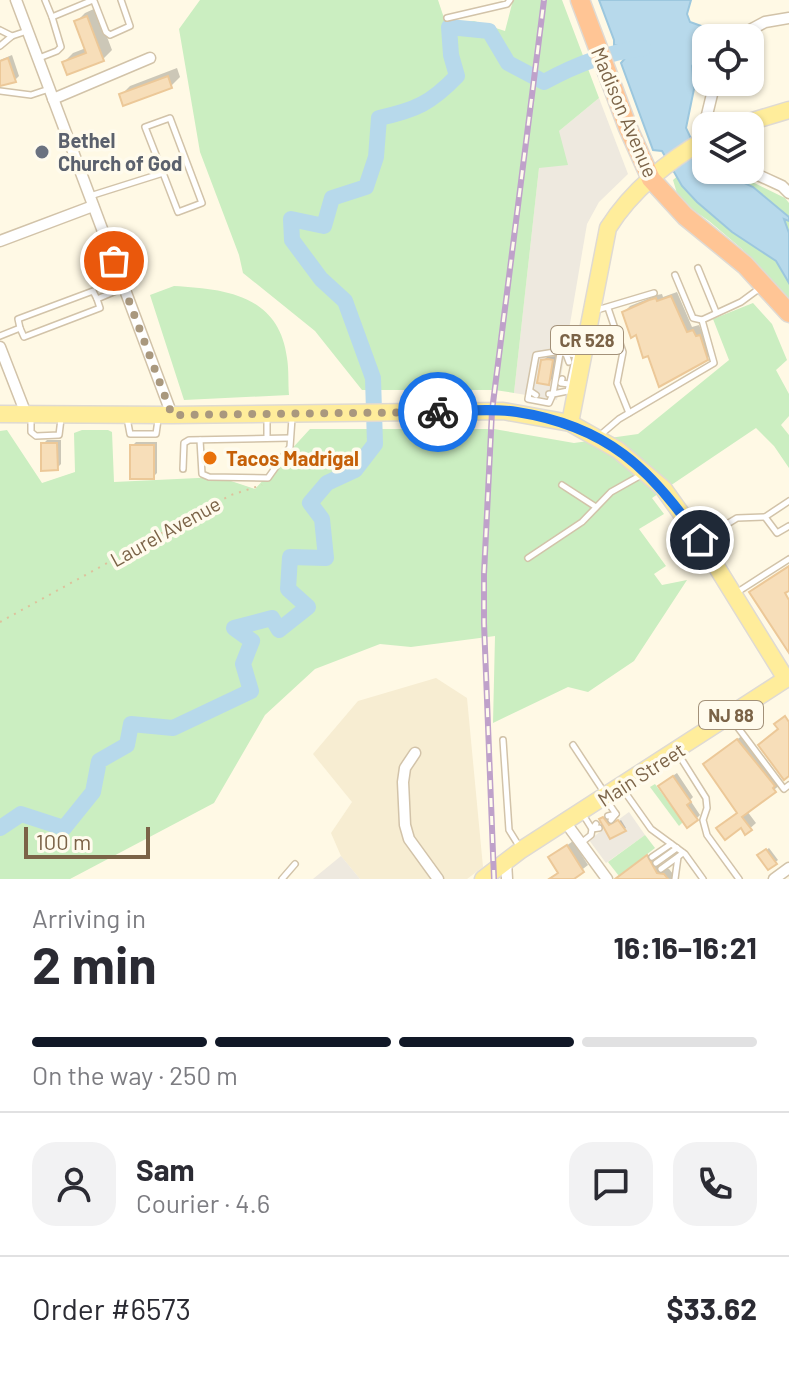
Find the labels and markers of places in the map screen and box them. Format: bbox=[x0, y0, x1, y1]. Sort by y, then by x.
place label: Bethel Church of God bbox=[58, 128, 182, 175]
marker: Bethel Church of God bbox=[33, 143, 51, 161]
pin bbox=[80, 227, 148, 295]
place label: Tacos Madrigal bbox=[226, 446, 359, 470]
marker: Tacos Madrigal bbox=[201, 449, 219, 467]
pin bbox=[666, 506, 734, 574]

